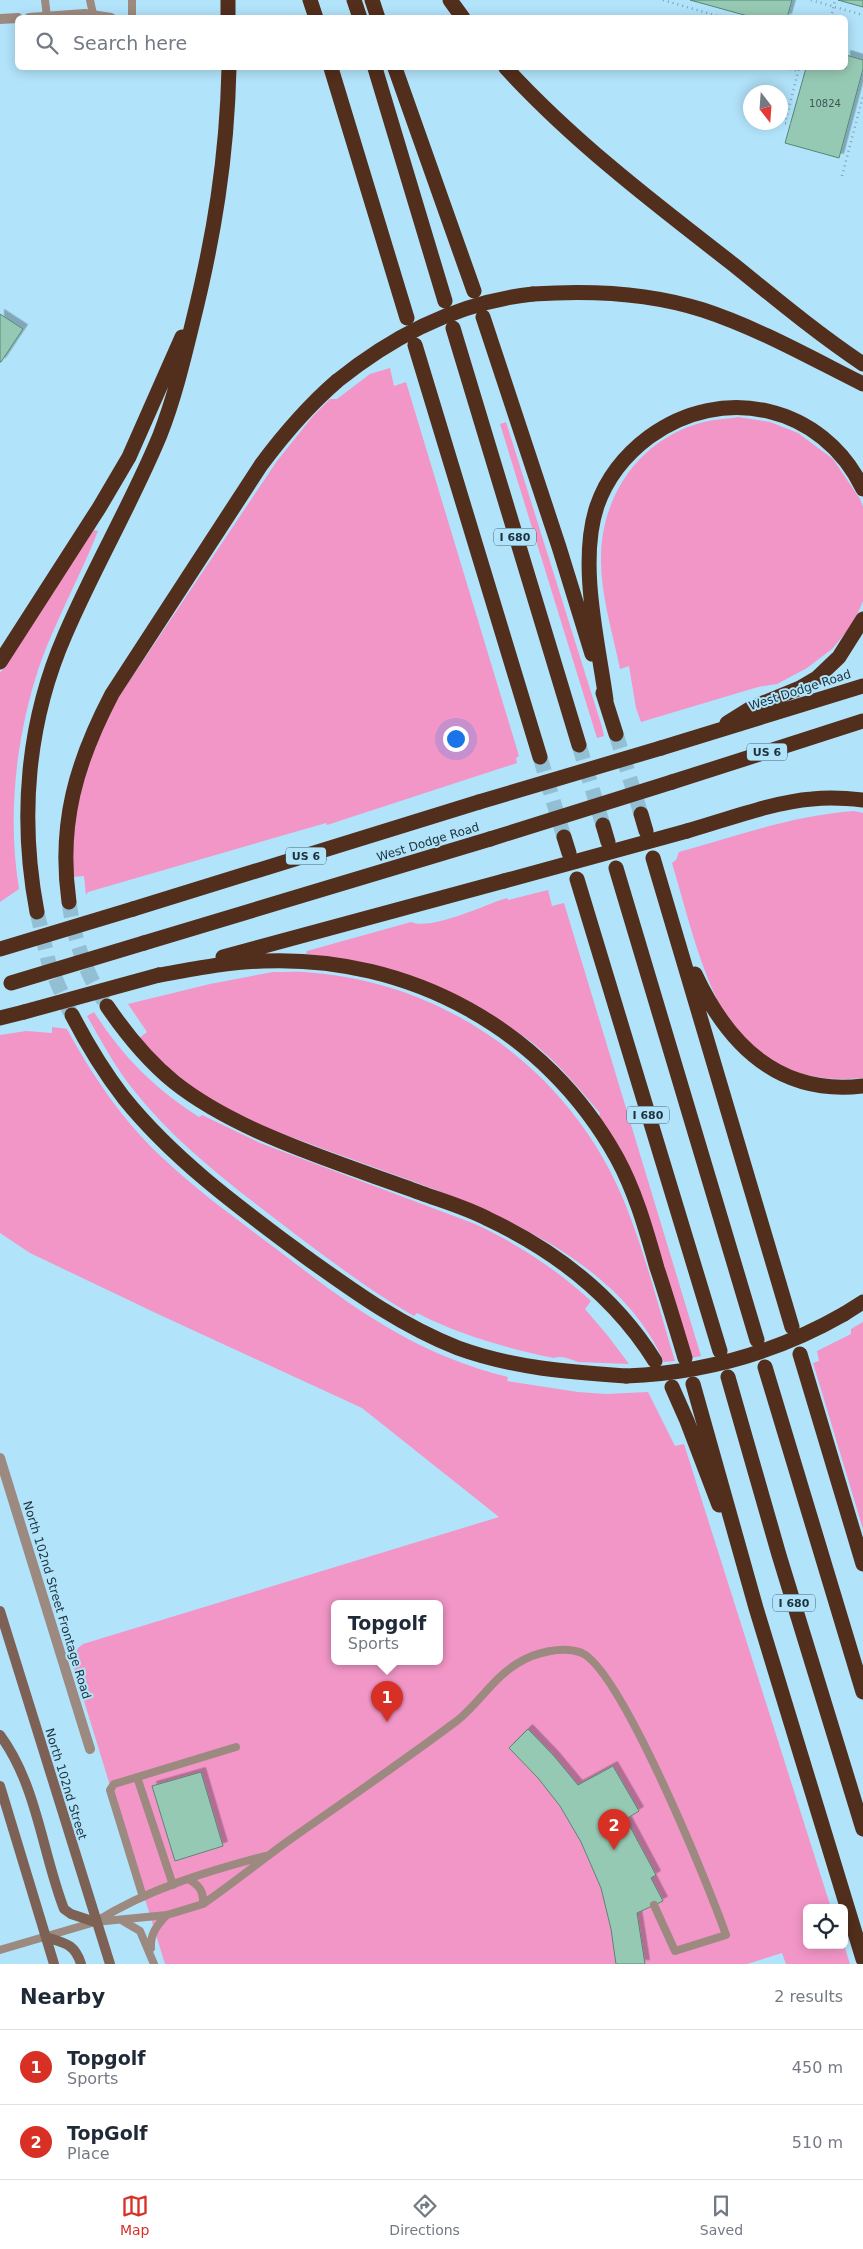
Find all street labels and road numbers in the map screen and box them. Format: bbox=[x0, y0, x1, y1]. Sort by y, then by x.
road number: I 680 bbox=[494, 528, 536, 546]
street label: West Dodge Road bbox=[747, 667, 853, 713]
road number: US 6 bbox=[747, 744, 787, 760]
street label: West Dodge Road bbox=[375, 820, 481, 864]
road number: US 6 bbox=[286, 848, 326, 864]
road number: I 680 bbox=[627, 1106, 669, 1124]
street label: North 102nd Street Frontage Road bbox=[20, 1499, 94, 1701]
road number: I 680 bbox=[773, 1595, 815, 1612]
street label: North 102nd Street bbox=[42, 1727, 90, 1842]

